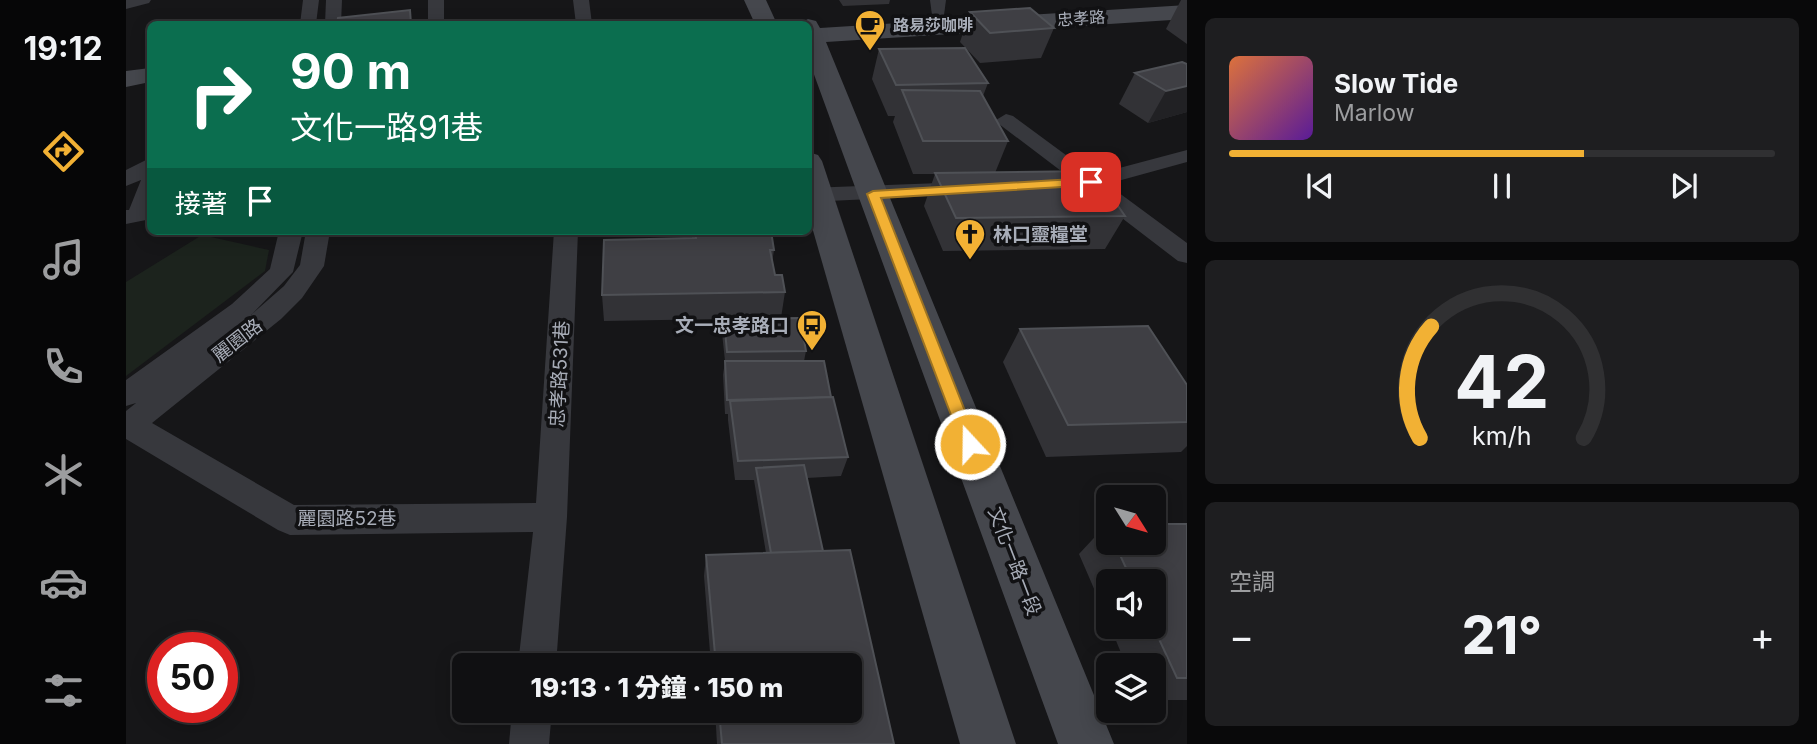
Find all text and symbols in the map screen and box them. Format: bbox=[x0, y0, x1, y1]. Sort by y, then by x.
street label: 忠孝路 bbox=[1056, 6, 1106, 30]
cafe icon: 路易莎咖啡 bbox=[853, 8, 887, 52]
place label: 路易莎咖啡 bbox=[893, 15, 973, 35]
text: 19:12 bbox=[23, 29, 103, 68]
text: 90 m bbox=[290, 42, 411, 101]
icon: right bbox=[175, 49, 266, 140]
text: Slow Tide bbox=[1334, 68, 1458, 99]
text: Marlow bbox=[1334, 99, 1414, 127]
text: 文化一路91巷 bbox=[290, 108, 483, 147]
icon: directions bbox=[39, 127, 88, 176]
pin bbox=[1061, 152, 1121, 212]
icon: arrive bbox=[1072, 163, 1110, 201]
icon: previous bbox=[1301, 167, 1339, 205]
icon: pause bbox=[1483, 167, 1521, 205]
icon: next bbox=[1665, 167, 1703, 205]
icon: arrive bbox=[241, 182, 279, 220]
text: 接著 bbox=[175, 188, 227, 219]
church icon: 林口靈糧堂 bbox=[953, 217, 987, 261]
place label: 林口靈糧堂 bbox=[993, 223, 1088, 246]
icon: music bbox=[39, 235, 88, 284]
bus stop icon: 文一忠孝路口 bbox=[795, 308, 829, 352]
street label: 麗園路 bbox=[208, 314, 267, 367]
place label: 文一忠孝路口 bbox=[675, 314, 789, 337]
street label: 忠孝路531巷 bbox=[545, 320, 574, 428]
text: 42 bbox=[1454, 337, 1550, 426]
icon: phone bbox=[39, 342, 88, 391]
position arrow bbox=[933, 407, 1007, 481]
text: km/h bbox=[1472, 421, 1532, 451]
icon: climate bbox=[39, 450, 88, 499]
north arrow bbox=[1096, 485, 1166, 555]
map controls bbox=[1096, 485, 1166, 723]
street label: 文化一路一段 bbox=[983, 504, 1046, 619]
street label: 麗園路52巷 bbox=[297, 507, 397, 530]
icon: car bbox=[39, 558, 88, 607]
text: 空調 bbox=[1229, 568, 1275, 596]
button: sound bbox=[1096, 569, 1166, 639]
text: 21° bbox=[1462, 604, 1542, 667]
text: − bbox=[1229, 613, 1254, 659]
text: + bbox=[1750, 613, 1775, 659]
speed limit sign: 50 bbox=[147, 632, 238, 723]
button: layers bbox=[1096, 653, 1166, 723]
icon: filters bbox=[39, 666, 88, 715]
text: 19:13 · 1 分鐘 · 150 m bbox=[531, 672, 783, 703]

